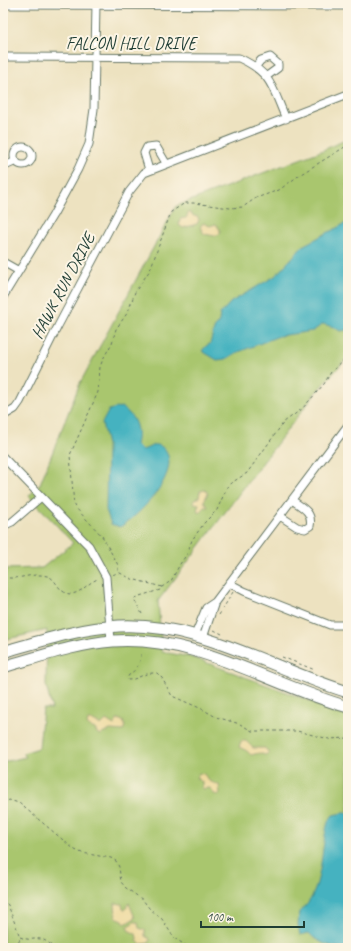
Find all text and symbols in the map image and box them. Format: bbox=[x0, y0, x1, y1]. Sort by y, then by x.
street label: FALCON HILL DRIVE bbox=[66, 33, 199, 54]
street label: HAWK RUN DRIVE bbox=[26, 228, 101, 342]
scale bar bbox=[201, 903, 304, 929]
text: 100 m bbox=[207, 909, 234, 925]

